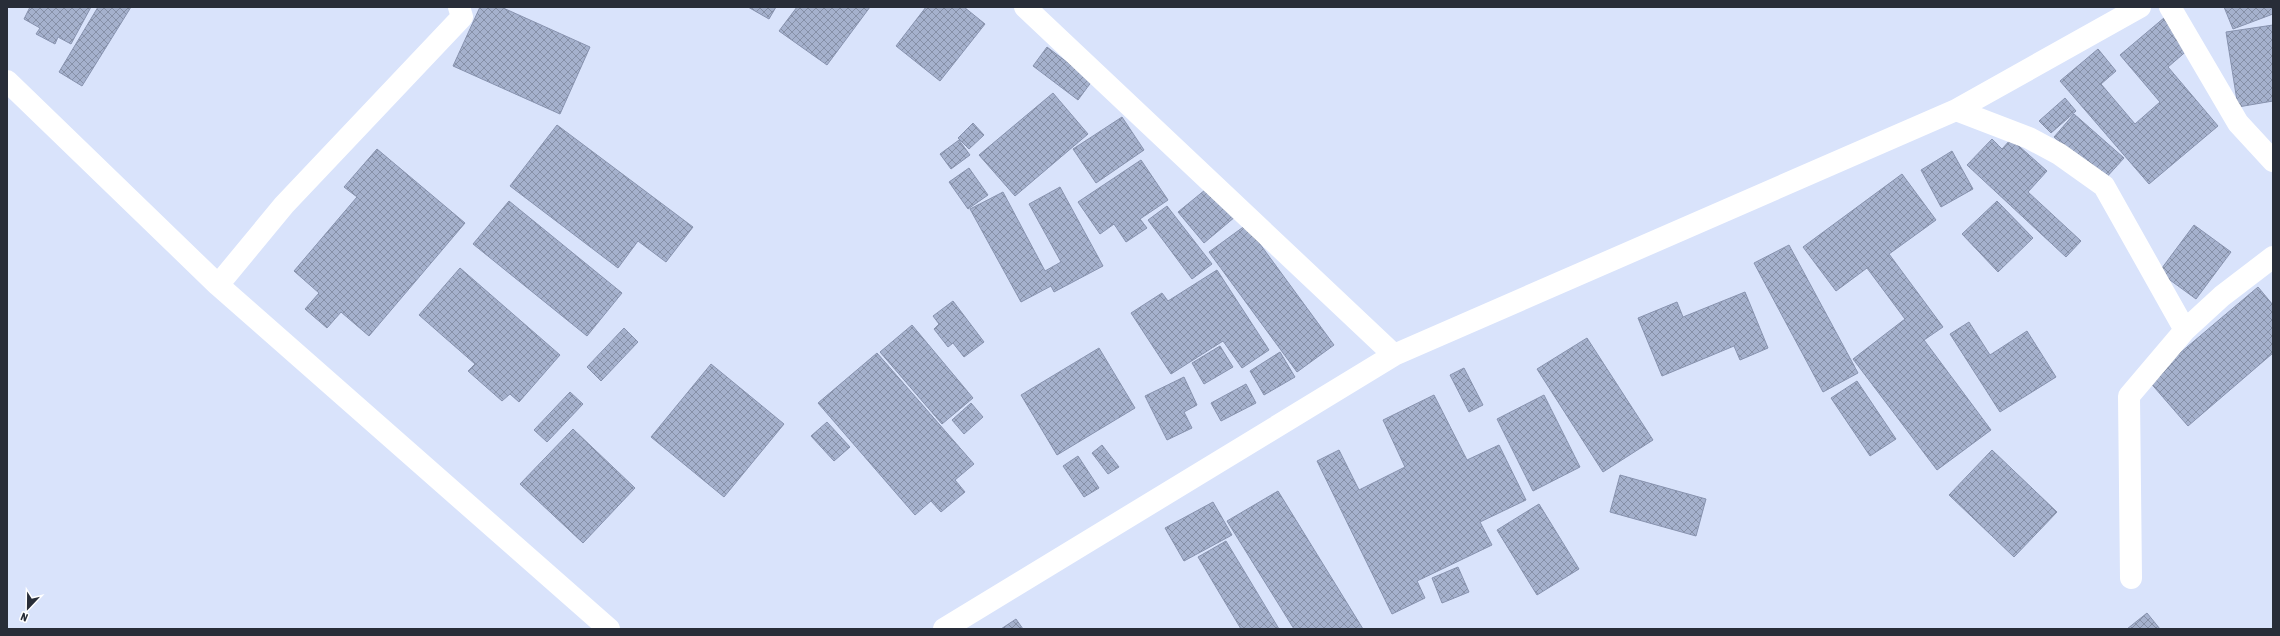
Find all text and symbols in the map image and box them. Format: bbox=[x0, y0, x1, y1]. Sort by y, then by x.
north arrow bbox=[8, 588, 48, 628]
text: N bbox=[19, 610, 30, 624]

